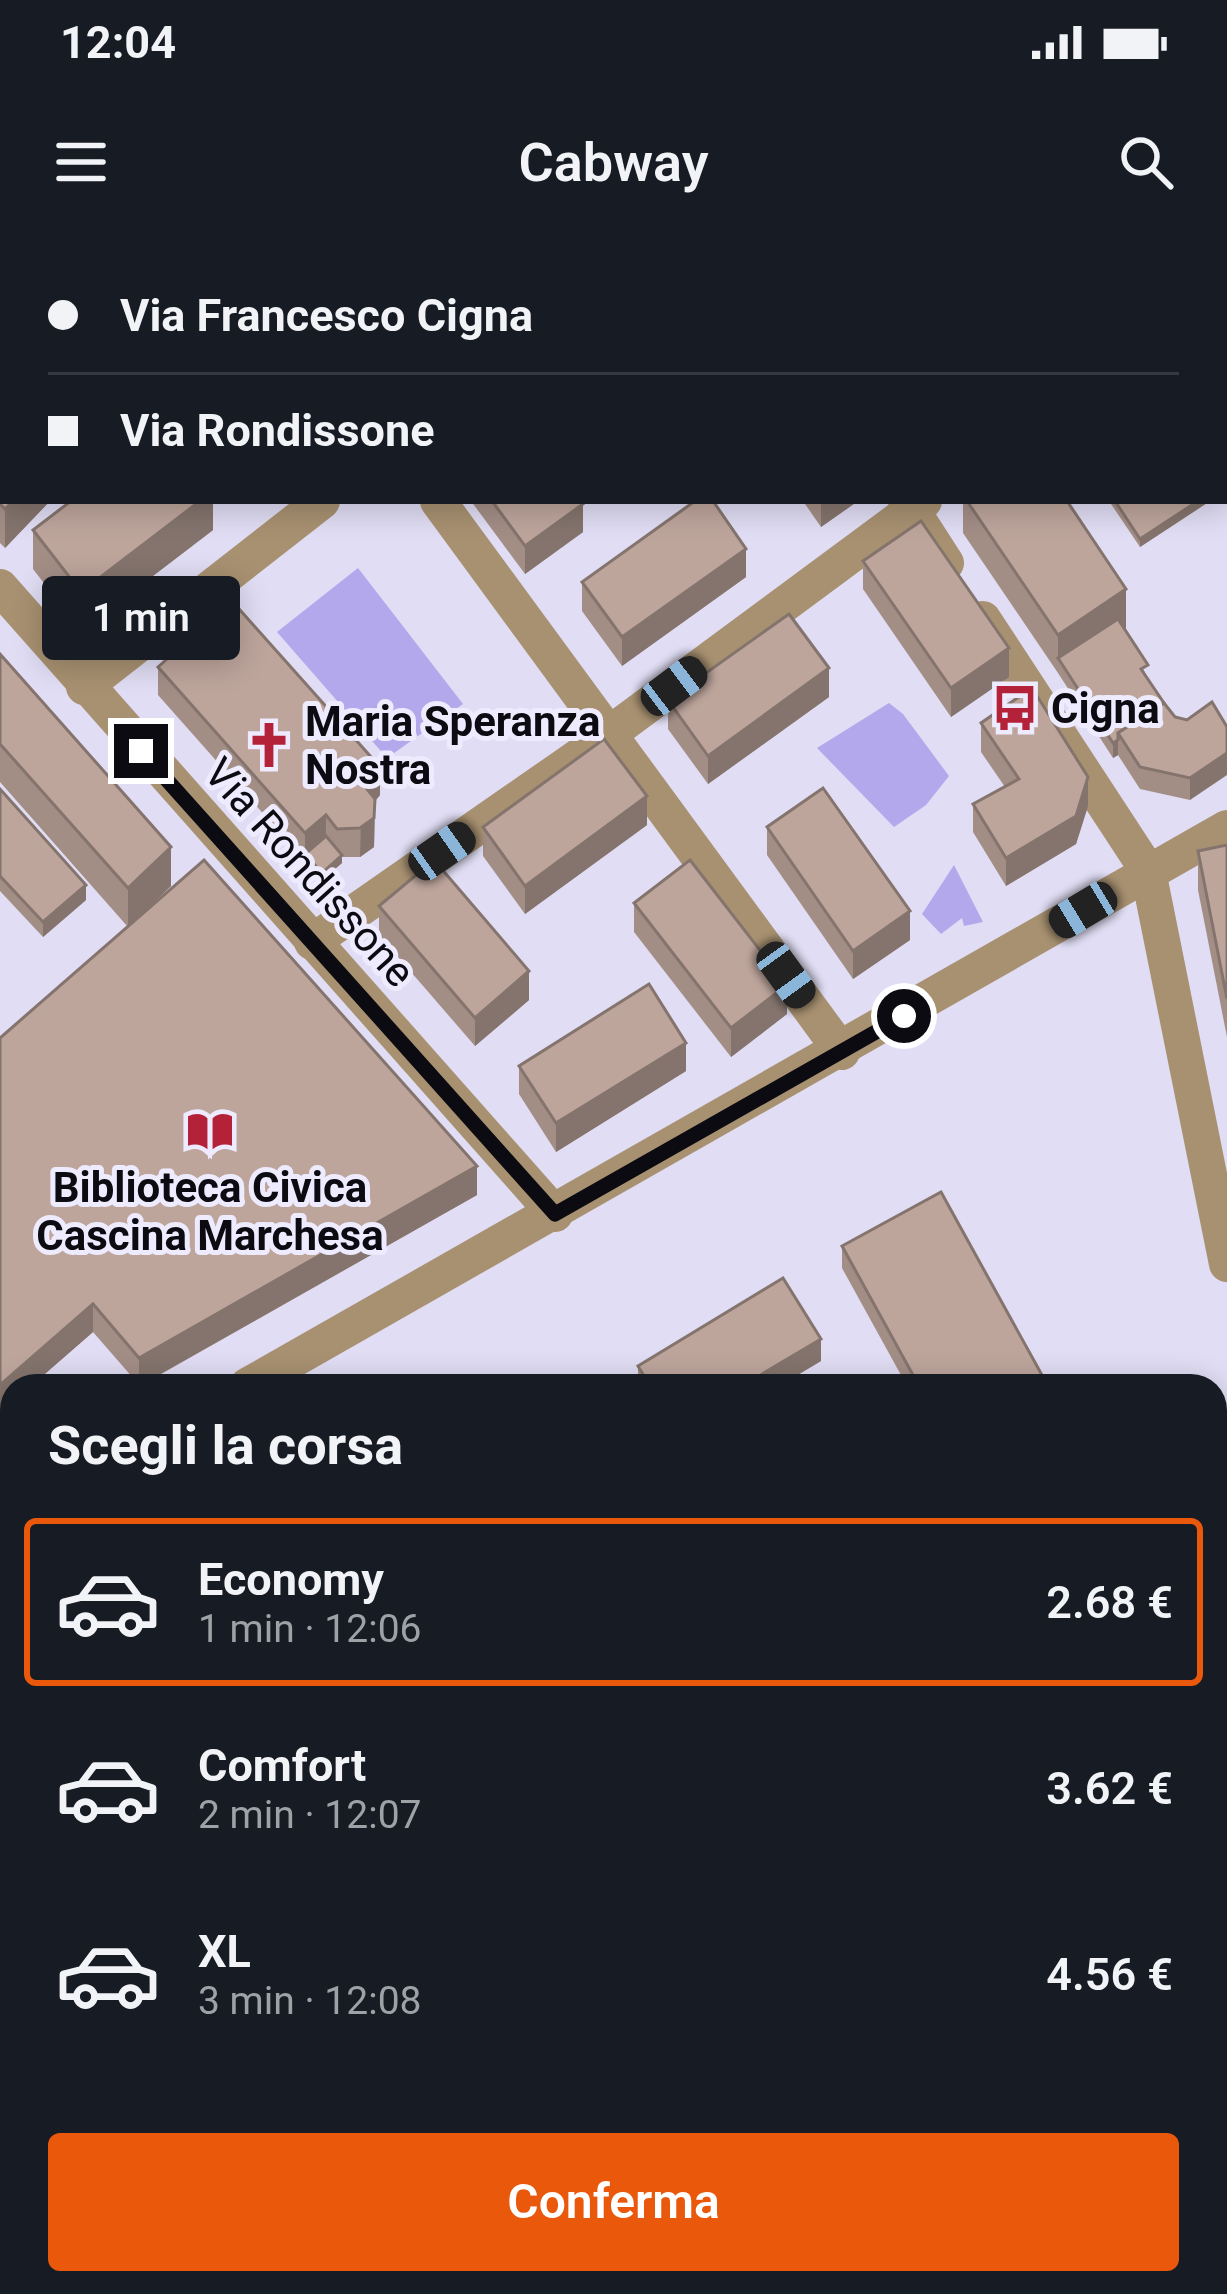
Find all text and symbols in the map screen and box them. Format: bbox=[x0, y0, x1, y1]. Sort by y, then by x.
text: 12:04 bbox=[60, 16, 176, 69]
icon: menu bbox=[48, 129, 114, 195]
icon: search bbox=[1113, 129, 1179, 195]
text: Cabway bbox=[519, 131, 708, 194]
text: Via Francesco Cigna bbox=[120, 289, 533, 342]
text: Via Rondissone bbox=[120, 404, 434, 457]
callout: 1 min bbox=[42, 577, 240, 661]
text: 1 min bbox=[92, 595, 190, 641]
car bbox=[634, 650, 714, 722]
bus stop icon: Cigna bbox=[990, 683, 1040, 733]
place label: Cigna bbox=[1051, 684, 1160, 733]
place label: Maria Speranza Nostra bbox=[305, 697, 600, 794]
church icon: Maria Speranza Nostra bbox=[244, 720, 294, 770]
route end bbox=[114, 724, 168, 778]
street label: Via Rondissone bbox=[194, 748, 425, 996]
car bbox=[402, 816, 482, 886]
car bbox=[1043, 876, 1123, 944]
car bbox=[750, 935, 822, 1015]
route start bbox=[877, 989, 931, 1043]
library icon: Biblioteca Civica Cascina Marchesa bbox=[185, 1106, 235, 1156]
place label: Biblioteca Civica Cascina Marchesa bbox=[36, 1163, 384, 1260]
text: Scegli la corsa bbox=[48, 1414, 403, 1477]
icon: car bbox=[54, 1548, 162, 1656]
text: Economy bbox=[198, 1553, 384, 1606]
text: 2.68 € bbox=[1046, 1576, 1173, 1629]
text: 1 min · 12:06 bbox=[198, 1606, 421, 1652]
icon: car bbox=[54, 1734, 162, 1842]
text: Comfort bbox=[198, 1739, 366, 1792]
text: 3.62 € bbox=[1046, 1762, 1173, 1815]
text: 2 min · 12:07 bbox=[198, 1792, 421, 1838]
icon: car bbox=[54, 1920, 162, 2028]
text: XL bbox=[198, 1925, 251, 1978]
text: 4.56 € bbox=[1046, 1948, 1173, 2001]
text: 3 min · 12:08 bbox=[198, 1978, 421, 2024]
button: Conferma bbox=[48, 2133, 1179, 2271]

